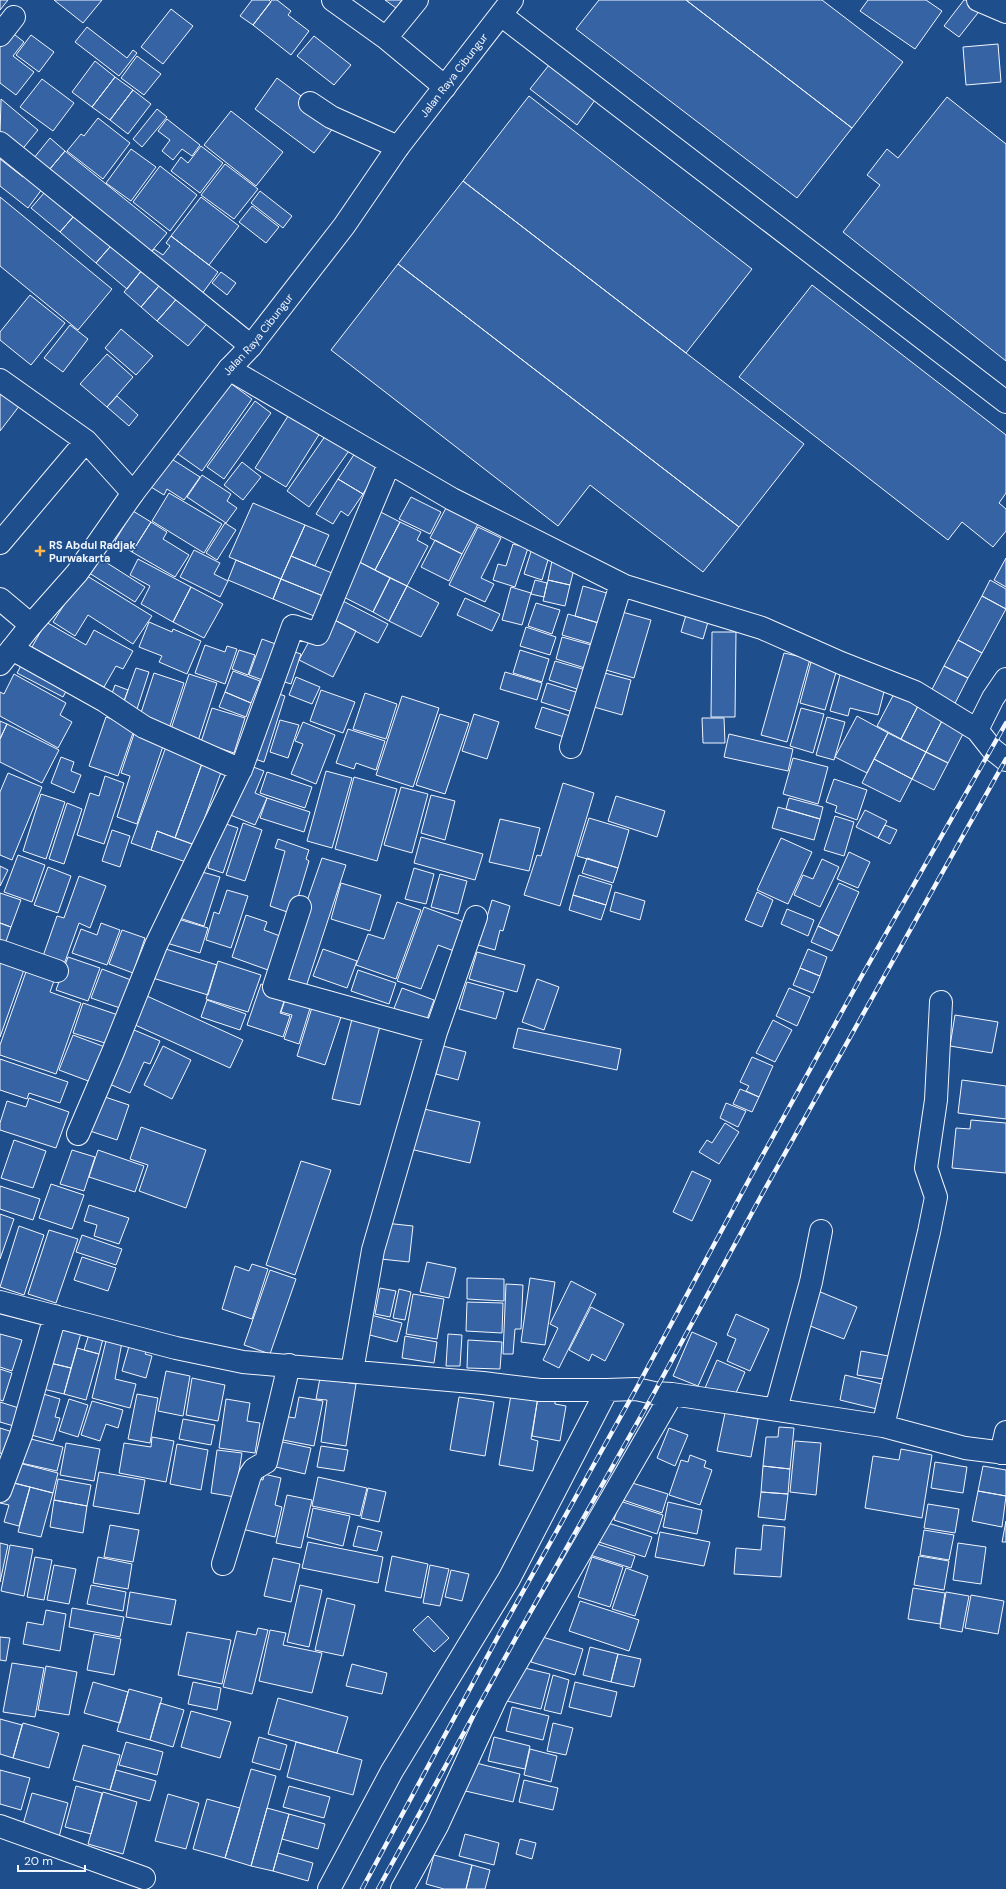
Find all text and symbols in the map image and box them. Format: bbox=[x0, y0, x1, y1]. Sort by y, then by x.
street label: Jalan Raya Cibungur bbox=[417, 30, 491, 120]
street label: Jalan Raya Cibungur bbox=[220, 290, 296, 378]
place label: RS Abdul Radjak Purwakarta bbox=[49, 538, 137, 565]
marker: RS Abdul Radjak Purwakarta bbox=[34, 545, 46, 557]
scale bar bbox=[18, 1847, 85, 1873]
text: 20 m bbox=[24, 1853, 53, 1869]

